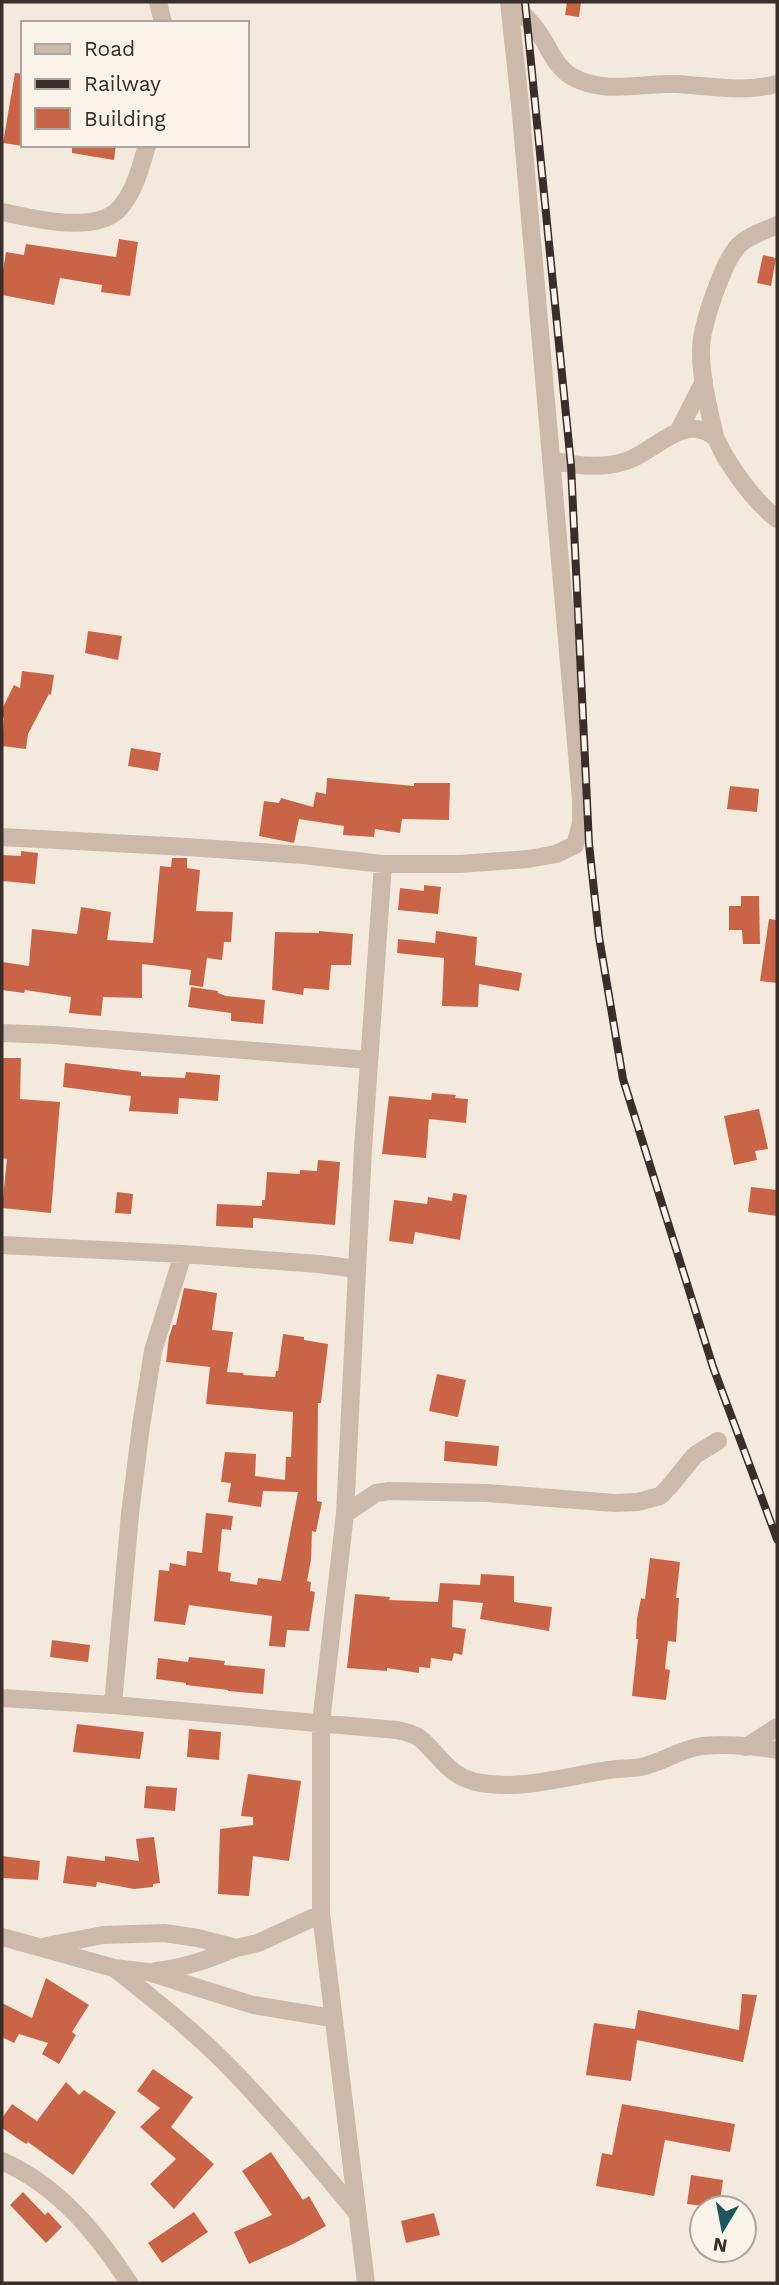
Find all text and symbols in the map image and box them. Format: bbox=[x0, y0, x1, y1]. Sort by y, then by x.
legend bbox=[21, 21, 248, 147]
text: Road bbox=[84, 36, 135, 61]
text: Railway bbox=[84, 71, 161, 96]
text: Building bbox=[84, 106, 166, 131]
north arrow bbox=[688, 2194, 758, 2264]
text: N bbox=[711, 2233, 729, 2258]

